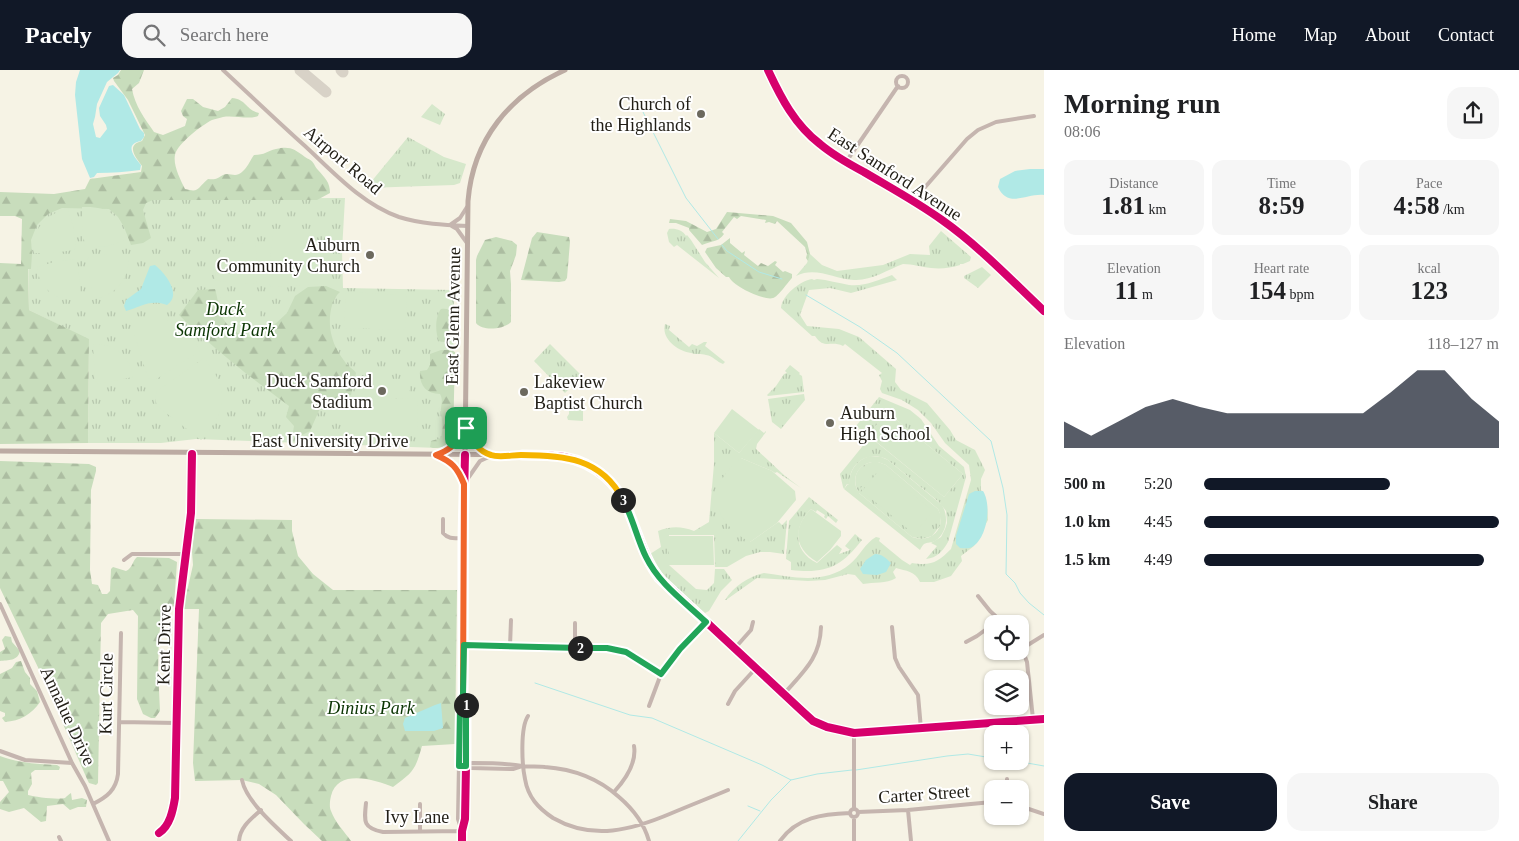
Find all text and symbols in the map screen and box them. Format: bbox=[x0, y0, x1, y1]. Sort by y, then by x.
search box bbox=[122, 13, 472, 58]
icon: search bbox=[140, 21, 168, 49]
text: Pacely bbox=[25, 22, 92, 48]
text: Search here bbox=[180, 24, 269, 45]
text: Home bbox=[1232, 25, 1276, 45]
text: Map bbox=[1304, 25, 1337, 45]
text: About bbox=[1365, 25, 1410, 45]
text: Contact bbox=[1438, 25, 1494, 45]
button: share bbox=[1447, 87, 1499, 139]
text: Morning run bbox=[1064, 88, 1220, 119]
place label: Church of the Highlands bbox=[591, 94, 691, 135]
marker: Church of the Highlands bbox=[695, 108, 707, 120]
street label: Airport Road bbox=[300, 122, 386, 198]
street label: East Samford Avenue bbox=[824, 123, 966, 225]
text: 08:06 bbox=[1064, 123, 1100, 140]
text: Distance bbox=[1109, 176, 1158, 191]
text: Time bbox=[1267, 176, 1296, 191]
text: Pace bbox=[1416, 176, 1442, 191]
text: 1.81 bbox=[1101, 192, 1145, 219]
text: 8:59 bbox=[1259, 192, 1304, 219]
text: 4:58 bbox=[1394, 192, 1439, 219]
text: km bbox=[1145, 202, 1166, 217]
text: /km bbox=[1439, 202, 1465, 217]
place label: Auburn Community Church bbox=[217, 235, 360, 276]
street label: East Glenn Avenue bbox=[442, 247, 464, 385]
marker: Auburn Community Church bbox=[364, 249, 376, 261]
text: Elevation bbox=[1107, 261, 1161, 276]
text: Heart rate bbox=[1254, 261, 1309, 276]
text: kcal bbox=[1418, 261, 1441, 276]
text: 11 bbox=[1115, 277, 1138, 304]
text: 154 bbox=[1249, 277, 1286, 304]
text: 123 bbox=[1410, 277, 1448, 304]
text: m bbox=[1138, 287, 1153, 302]
text: bpm bbox=[1286, 287, 1314, 302]
park label: Duck Samford Park bbox=[175, 299, 276, 340]
text: Elevation bbox=[1064, 335, 1125, 352]
text: 118–127 m bbox=[1427, 335, 1499, 352]
place label: Duck Samford Stadium bbox=[267, 371, 372, 412]
place label: Lakeview Baptist Church bbox=[534, 372, 643, 413]
marker: Duck Samford Stadium bbox=[376, 385, 388, 397]
marker: Lakeview Baptist Church bbox=[518, 386, 530, 398]
place label: Auburn High School bbox=[840, 403, 931, 444]
pin bbox=[445, 407, 487, 449]
icon: arrive bbox=[452, 414, 480, 442]
marker: Auburn High School bbox=[824, 417, 836, 429]
street label: East University Drive bbox=[252, 431, 408, 451]
text: 500 m bbox=[1064, 475, 1105, 492]
text: 5:20 bbox=[1144, 475, 1172, 492]
pin: 3 bbox=[610, 488, 636, 512]
text: 3 bbox=[620, 493, 627, 508]
text: 1.0 km bbox=[1064, 513, 1110, 530]
text: 4:45 bbox=[1144, 513, 1172, 530]
text: 1.5 km bbox=[1064, 551, 1110, 568]
text: 4:49 bbox=[1144, 551, 1172, 568]
street label: Kent Drive bbox=[153, 605, 175, 685]
map controls bbox=[984, 615, 1029, 825]
button: locate bbox=[984, 615, 1029, 660]
pin: 2 bbox=[568, 636, 592, 660]
text: 2 bbox=[577, 641, 584, 656]
street label: Kurt Circle bbox=[95, 653, 117, 735]
street label: Annalue Drive bbox=[36, 664, 100, 768]
button: layers bbox=[984, 670, 1029, 715]
pin: 1 bbox=[454, 692, 478, 718]
park label: Dinius Park bbox=[326, 698, 416, 718]
text: 1 bbox=[463, 698, 470, 713]
button: + bbox=[984, 725, 1029, 770]
button: Save bbox=[1064, 773, 1277, 831]
button: Share bbox=[1287, 773, 1499, 831]
button: − bbox=[984, 780, 1029, 825]
street label: Carter Street bbox=[878, 781, 970, 807]
street label: Ivy Lane bbox=[385, 807, 449, 827]

